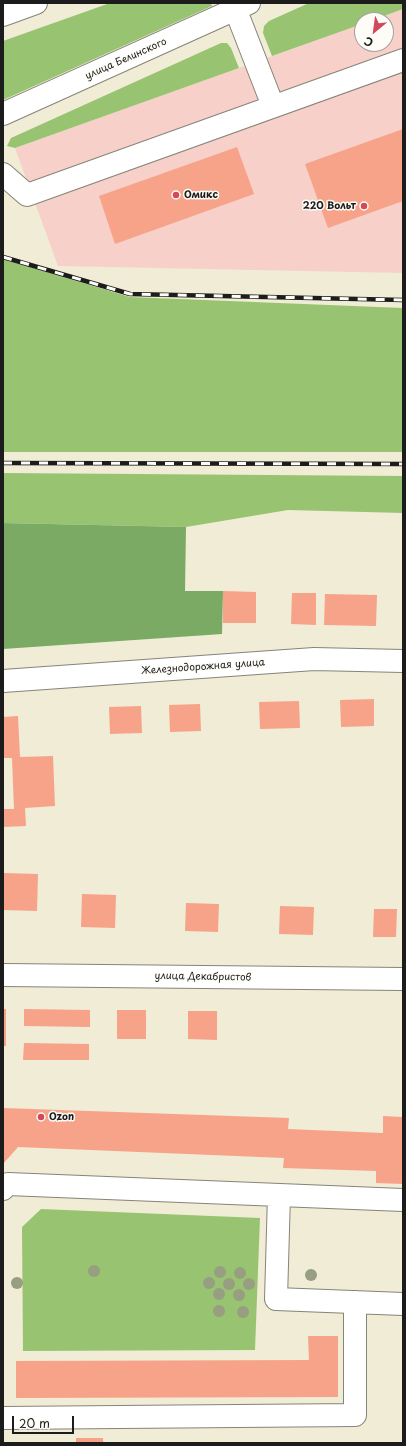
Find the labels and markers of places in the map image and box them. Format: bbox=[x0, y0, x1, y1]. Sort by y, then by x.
place label: Омикс bbox=[184, 189, 218, 201]
marker: Омикс bbox=[171, 190, 181, 200]
place label: 220 Вольт bbox=[303, 200, 356, 212]
marker: 220 Вольт bbox=[359, 201, 369, 211]
place label: Ozon bbox=[49, 1111, 74, 1123]
marker: Ozon bbox=[36, 1112, 46, 1122]

